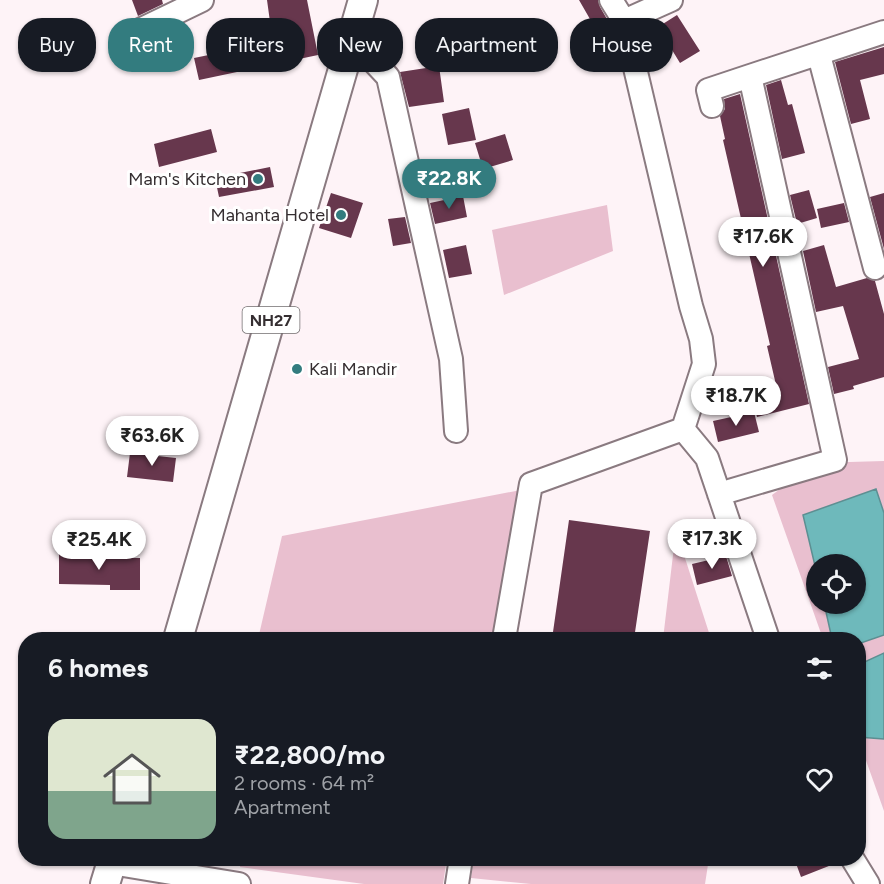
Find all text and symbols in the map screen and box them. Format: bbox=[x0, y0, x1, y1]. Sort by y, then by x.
chip: Buy bbox=[18, 18, 96, 72]
chip: Rent bbox=[108, 18, 194, 72]
chip: Filters bbox=[206, 18, 305, 72]
chip: New bbox=[317, 18, 403, 72]
chip: Apartment bbox=[415, 18, 558, 72]
chip: House bbox=[570, 18, 673, 72]
pin: ₹22.8K bbox=[400, 159, 498, 210]
text: ₹22.8K bbox=[416, 166, 482, 190]
place label: Mam's Kitchen bbox=[128, 168, 246, 190]
marker: Mam's Kitchen bbox=[251, 172, 265, 186]
place label: Mahanta Hotel bbox=[210, 204, 329, 226]
marker: Mahanta Hotel bbox=[334, 208, 348, 222]
pin: ₹17.6K bbox=[714, 217, 812, 268]
text: ₹17.6K bbox=[732, 224, 794, 248]
road number: NH27 bbox=[242, 307, 300, 333]
place label: Kali Mandir bbox=[309, 358, 397, 380]
marker: Kali Mandir bbox=[290, 362, 304, 376]
pin: ₹18.7K bbox=[687, 376, 785, 427]
text: ₹18.7K bbox=[705, 383, 767, 407]
pin: ₹63.6K bbox=[103, 416, 201, 467]
text: ₹63.6K bbox=[120, 423, 184, 447]
pin: ₹17.3K bbox=[663, 519, 761, 570]
pin: ₹25.4K bbox=[50, 520, 148, 571]
text: ₹17.3K bbox=[682, 526, 742, 550]
text: ₹25.4K bbox=[66, 527, 132, 551]
map controls bbox=[806, 554, 866, 614]
button: locate bbox=[806, 554, 866, 614]
text: 6 homes bbox=[48, 652, 148, 684]
icon: filters bbox=[803, 652, 836, 685]
text: ₹22,800/mo bbox=[234, 739, 385, 771]
icon: home bbox=[96, 743, 168, 815]
icon: heart bbox=[803, 763, 836, 796]
text: 2 rooms · 64 m² bbox=[234, 771, 374, 795]
text: Apartment bbox=[234, 795, 331, 819]

